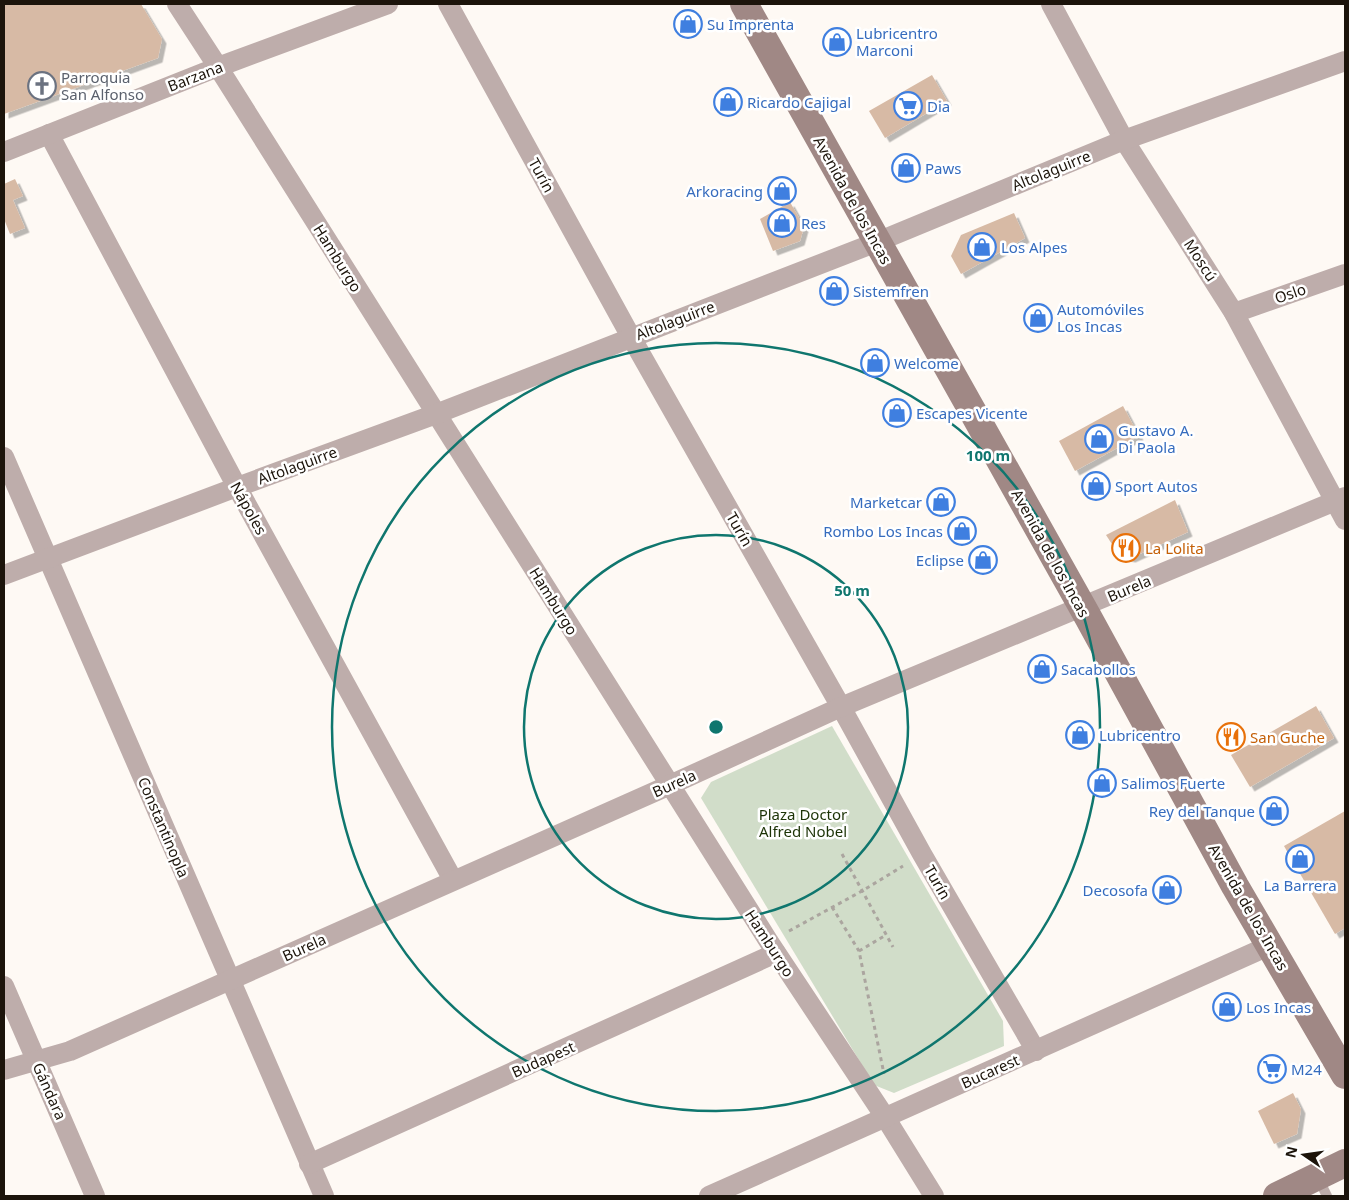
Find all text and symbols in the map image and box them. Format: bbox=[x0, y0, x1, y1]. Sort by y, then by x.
shop icon: Su Imprenta bbox=[673, 9, 703, 39]
place label: Su Imprenta bbox=[707, 14, 794, 34]
place label: Lubricentro Marconi bbox=[856, 23, 938, 60]
shop icon: Lubricentro Marconi bbox=[822, 27, 852, 57]
street label: Barzana bbox=[165, 56, 225, 96]
place label: Parroquia San Alfonso bbox=[61, 67, 144, 104]
church icon: Parroquia San Alfonso bbox=[27, 71, 57, 101]
shop icon: Ricardo Cajigal bbox=[713, 87, 743, 117]
supermarket icon: Dia bbox=[893, 91, 923, 121]
place label: Ricardo Cajigal bbox=[747, 92, 851, 112]
place label: Dia bbox=[927, 96, 950, 116]
street label: Avenida de los Incas bbox=[810, 133, 896, 267]
street label: Altolaguirre bbox=[1009, 145, 1093, 195]
shop icon: Paws bbox=[891, 153, 921, 183]
street label: Turín bbox=[524, 154, 560, 196]
place label: Paws bbox=[925, 158, 961, 178]
shop icon: Arkoracing bbox=[767, 176, 797, 206]
place label: Arkoracing bbox=[686, 181, 763, 201]
shop icon: Res bbox=[767, 208, 797, 238]
place label: Res bbox=[801, 213, 826, 233]
street label: Hamburgo bbox=[309, 220, 367, 296]
shop icon: Los Alpes bbox=[967, 232, 997, 262]
street label: Moscú bbox=[1180, 235, 1222, 285]
place label: Los Alpes bbox=[1001, 237, 1067, 257]
shop icon: Sistemfren bbox=[819, 276, 849, 306]
street label: Oslo bbox=[1272, 278, 1308, 308]
place label: Sistemfren bbox=[853, 281, 929, 301]
street label: Altolaguirre bbox=[633, 296, 717, 344]
place label: Automóviles Los Incas bbox=[1057, 299, 1144, 336]
shop icon: Automóviles Los Incas bbox=[1023, 303, 1053, 333]
shop icon: Welcome bbox=[860, 348, 890, 378]
place label: Welcome bbox=[894, 353, 959, 373]
shop icon: Escapes Vicente bbox=[882, 398, 912, 428]
place label: Escapes Vicente bbox=[916, 403, 1028, 423]
place label: Gustavo A. Di Paola bbox=[1118, 420, 1193, 457]
shop icon: Gustavo A. Di Paola bbox=[1084, 424, 1114, 454]
street label: Altolaguirre bbox=[255, 441, 339, 489]
text: 100 m bbox=[966, 445, 1010, 465]
shop icon: Sport Autos bbox=[1081, 471, 1111, 501]
place label: Sport Autos bbox=[1115, 476, 1198, 496]
street label: Nápoles bbox=[226, 478, 272, 538]
street label: Avenida de los Incas bbox=[1008, 486, 1094, 620]
shop icon: Marketcar bbox=[926, 487, 956, 517]
place label: Marketcar bbox=[850, 492, 922, 512]
street label: Turín bbox=[722, 508, 758, 550]
shop icon: Rombo Los Incas bbox=[947, 516, 977, 546]
place label: Rombo Los Incas bbox=[823, 521, 943, 541]
restaurant icon: La Lolita bbox=[1111, 533, 1141, 563]
place label: La Lolita bbox=[1145, 538, 1204, 558]
shop icon: Eclipse bbox=[968, 545, 998, 575]
place label: Eclipse bbox=[916, 550, 964, 570]
street label: Hamburgo bbox=[525, 563, 583, 639]
street label: Burela bbox=[1104, 570, 1154, 606]
text: 50 m bbox=[834, 580, 870, 600]
shop icon: Sacabollos bbox=[1027, 654, 1057, 684]
place label: Sacabollos bbox=[1061, 659, 1136, 679]
centre of rings bbox=[707, 718, 725, 736]
shop icon: Lubricentro bbox=[1065, 720, 1095, 750]
restaurant icon: San Guche bbox=[1216, 722, 1246, 752]
place label: Lubricentro bbox=[1099, 725, 1181, 745]
place label: San Guche bbox=[1250, 727, 1325, 747]
street label: Burela bbox=[649, 765, 699, 801]
shop icon: Salimos Fuerte bbox=[1087, 768, 1117, 798]
place label: Salimos Fuerte bbox=[1121, 773, 1225, 793]
street label: Constantinopla bbox=[134, 774, 194, 880]
shop icon: Rey del Tanque bbox=[1259, 796, 1289, 826]
place label: Rey del Tanque bbox=[1149, 801, 1255, 821]
park label: Plaza Doctor Alfred Nobel bbox=[759, 804, 847, 841]
street label: Avenida de los Incas bbox=[1205, 840, 1293, 974]
shop icon: La Barrera bbox=[1285, 844, 1315, 874]
street label: Turín bbox=[920, 861, 956, 903]
shop icon: Decosofa bbox=[1152, 875, 1182, 905]
place label: La Barrera bbox=[1263, 875, 1337, 895]
place label: Decosofa bbox=[1082, 880, 1148, 900]
street label: Hamburgo bbox=[741, 906, 799, 980]
street label: Burela bbox=[279, 929, 329, 965]
shop icon: Los Incas bbox=[1212, 992, 1242, 1022]
place label: Los Incas bbox=[1246, 997, 1311, 1017]
street label: Budapest bbox=[508, 1036, 578, 1082]
street label: Bucarest bbox=[958, 1049, 1023, 1093]
supermarket icon: M24 bbox=[1257, 1054, 1287, 1084]
street label: Gándara bbox=[29, 1059, 71, 1123]
place label: M24 bbox=[1291, 1059, 1322, 1079]
north arrow bbox=[1279, 1130, 1329, 1180]
text: N bbox=[1280, 1144, 1301, 1160]

